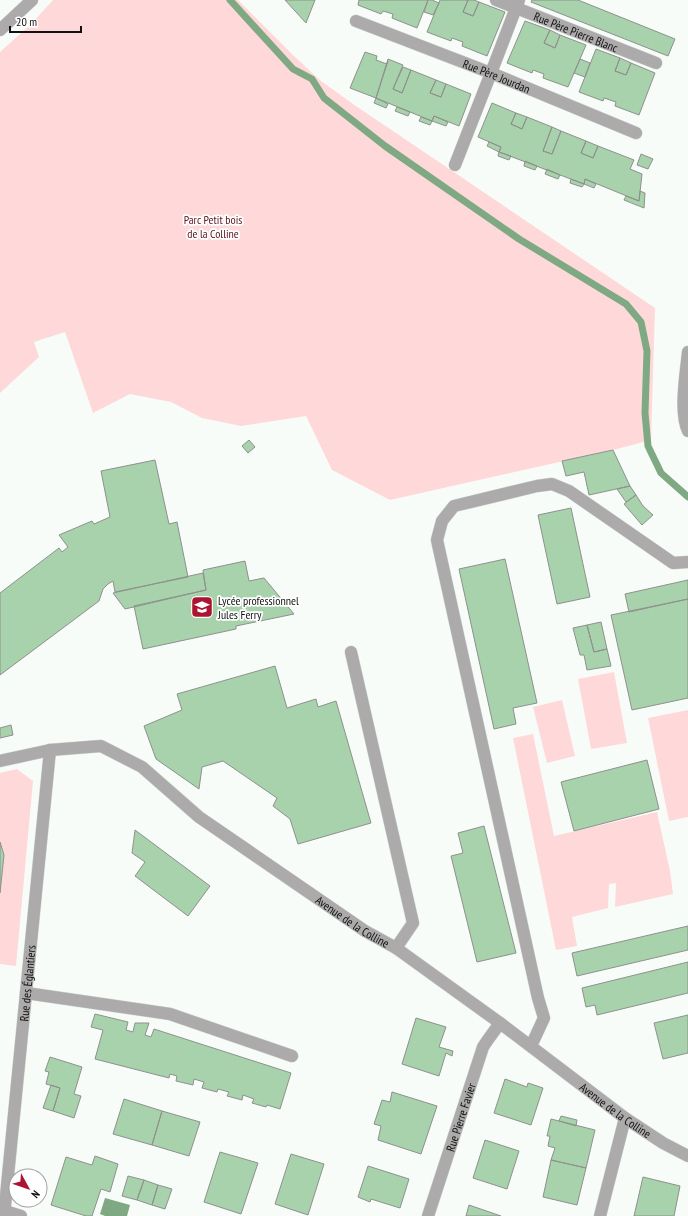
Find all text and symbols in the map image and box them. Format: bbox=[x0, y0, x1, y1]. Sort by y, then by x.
scale bar bbox=[10, 8, 81, 34]
street label: Rue Père Pierre Blanc bbox=[532, 8, 621, 55]
text: 20 m bbox=[16, 14, 37, 29]
street label: Rue Père Jourdan bbox=[461, 55, 533, 96]
park label: Parc Petit bois de la Colline bbox=[184, 212, 242, 241]
place label: Lycée professionnel Jules Ferry bbox=[217, 593, 299, 622]
school or university icon: Lycée professionnel Jules Ferry bbox=[189, 594, 215, 620]
street label: Avenue de la Colline bbox=[313, 892, 392, 950]
street label: Rue des Églantiers bbox=[16, 944, 38, 1022]
street label: Avenue de la Colline bbox=[577, 1079, 654, 1141]
street label: Rue Pierre Favier bbox=[442, 1080, 479, 1153]
north arrow bbox=[8, 1168, 48, 1208]
text: N bbox=[28, 1188, 43, 1201]

